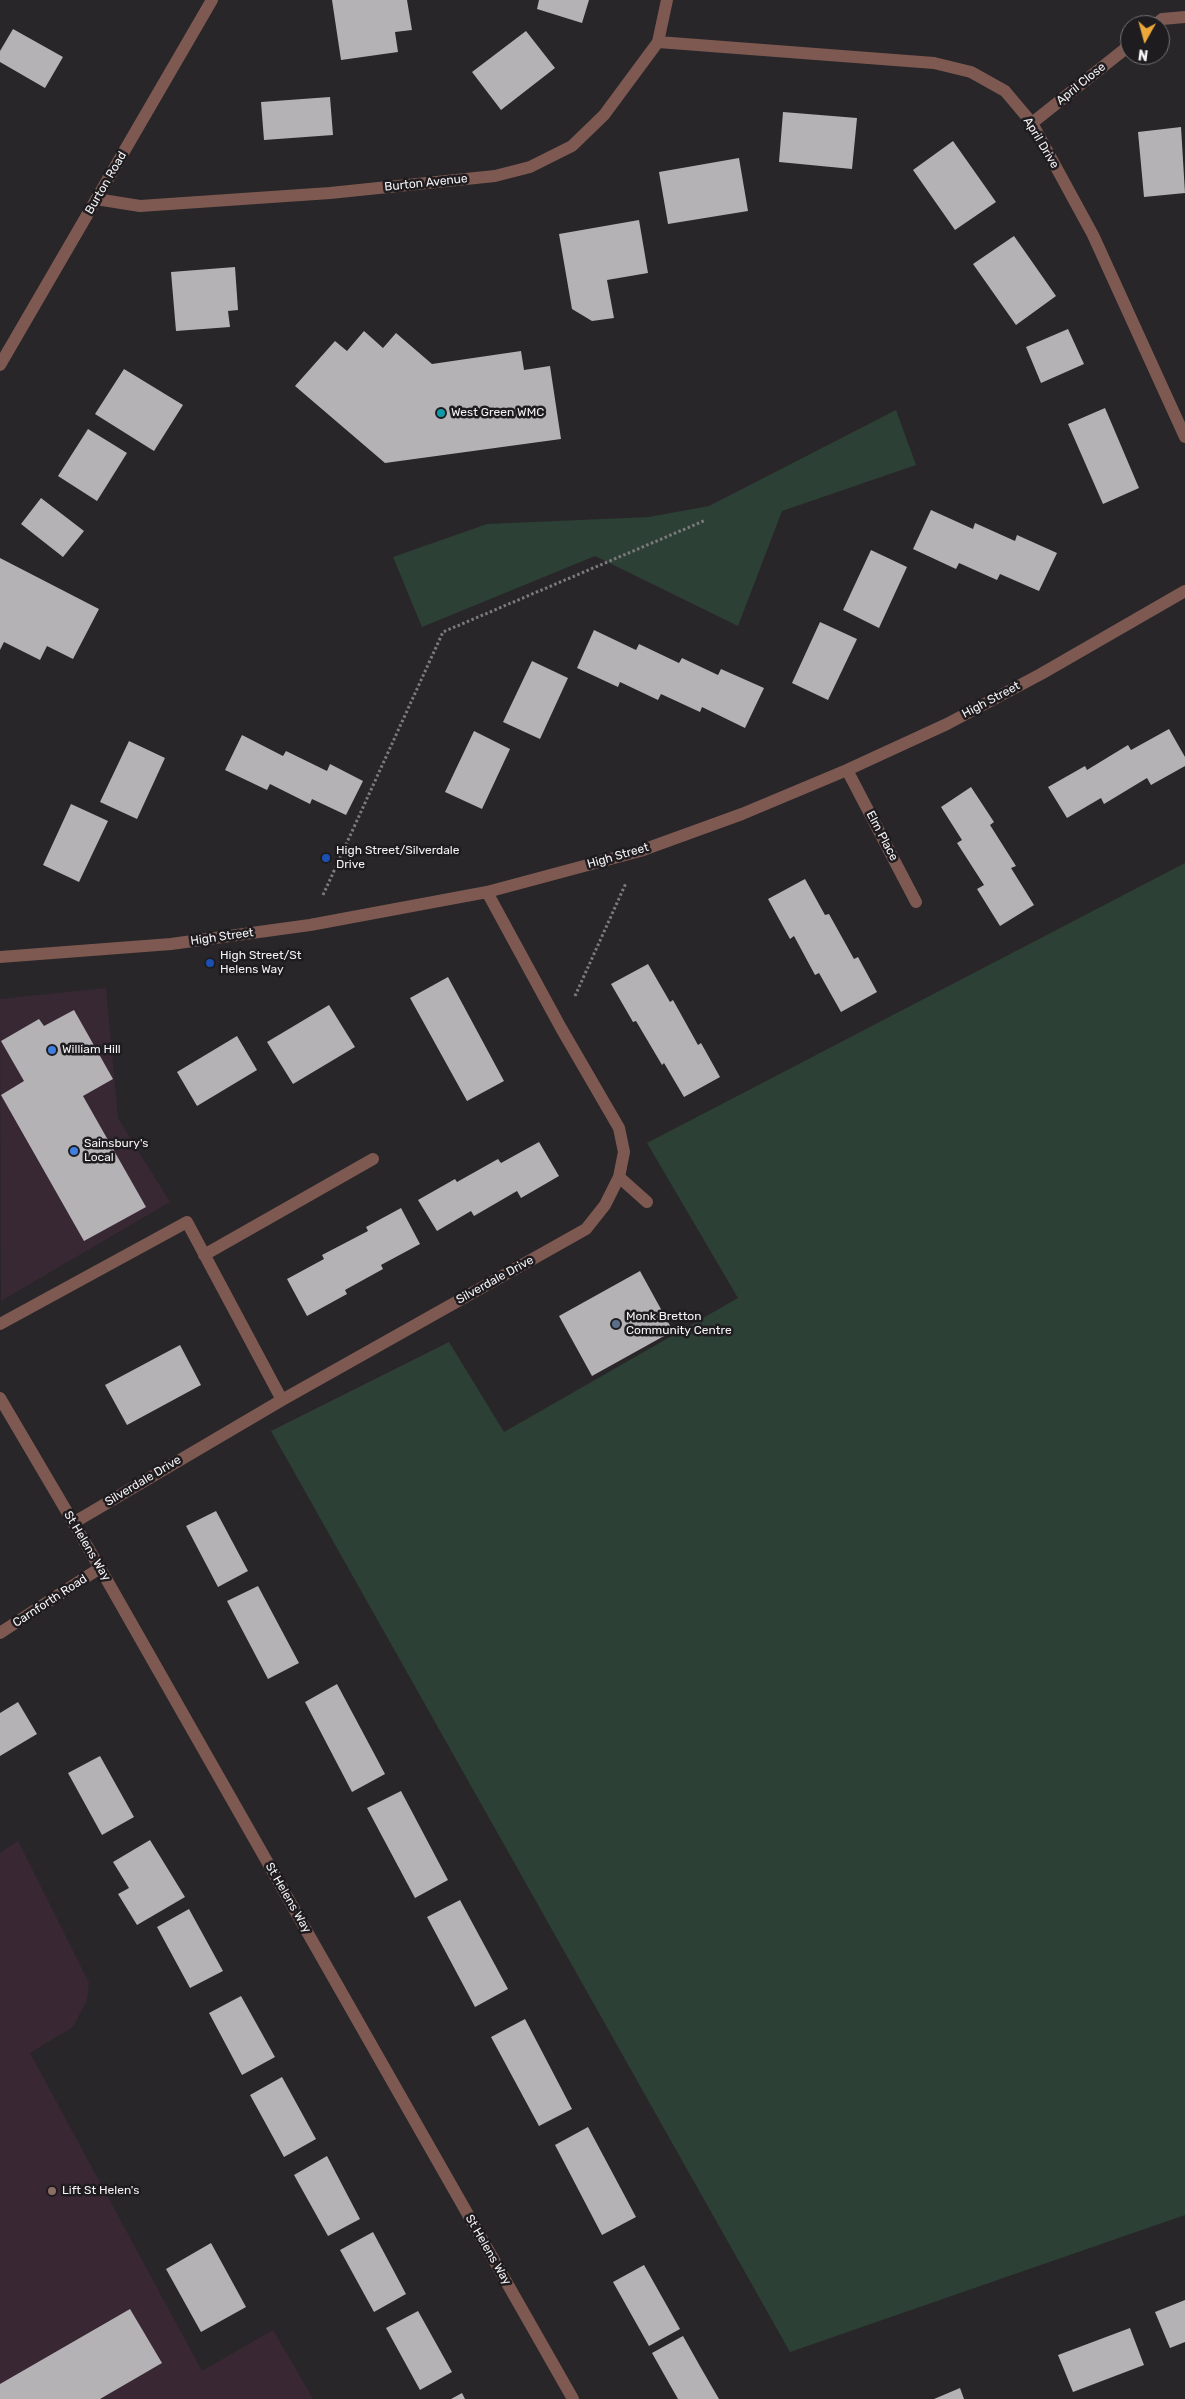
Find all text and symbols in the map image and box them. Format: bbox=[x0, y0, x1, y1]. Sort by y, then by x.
north arrow bbox=[1120, 15, 1170, 65]
text: N bbox=[1137, 45, 1149, 63]
street label: April Close bbox=[1053, 60, 1109, 108]
street label: April Drive bbox=[1020, 115, 1062, 171]
street label: Burton Road bbox=[82, 149, 130, 217]
street label: Burton Avenue bbox=[384, 171, 468, 195]
place label: West Green WMC bbox=[451, 406, 544, 420]
marker: West Green WMC bbox=[435, 407, 447, 419]
street label: High Street bbox=[960, 679, 1022, 721]
street label: Elm Place bbox=[863, 809, 901, 863]
street label: High Street bbox=[585, 840, 651, 872]
place label: High Street/Silverdale Drive bbox=[336, 844, 459, 872]
marker: High Street/Silverdale Drive bbox=[320, 852, 332, 864]
street label: High Street bbox=[190, 925, 254, 949]
place label: High Street/St Helens Way bbox=[220, 949, 301, 977]
marker: High Street/St Helens Way bbox=[204, 957, 216, 969]
place label: William Hill bbox=[62, 1043, 121, 1057]
marker: William Hill bbox=[46, 1044, 58, 1056]
place label: Sainsbury's Local bbox=[84, 1137, 148, 1165]
marker: Sainsbury's Local bbox=[68, 1145, 80, 1157]
street label: Silverdale Drive bbox=[454, 1253, 536, 1307]
place label: Monk Bretton Community Centre bbox=[626, 1310, 732, 1338]
marker: Monk Bretton Community Centre bbox=[610, 1318, 622, 1330]
street label: Silverdale Drive bbox=[102, 1453, 184, 1509]
street label: St Helens Way bbox=[61, 1509, 113, 1583]
street label: Carnforth Road bbox=[10, 1572, 90, 1630]
street label: St Helens Way bbox=[262, 1860, 314, 1936]
place label: Lift St Helen's bbox=[62, 2184, 139, 2198]
marker: Lift St Helen's bbox=[46, 2185, 58, 2197]
street label: St Helens Way bbox=[462, 2212, 514, 2288]

